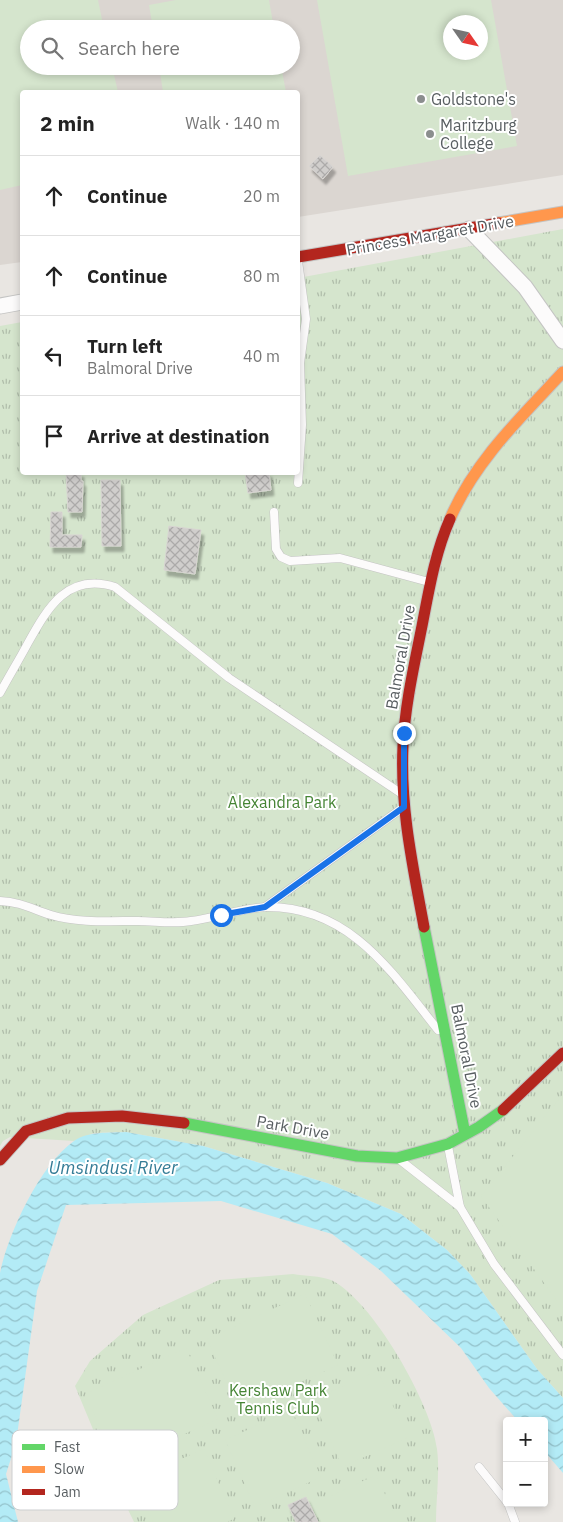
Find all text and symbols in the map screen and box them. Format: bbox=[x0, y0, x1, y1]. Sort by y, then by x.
north arrow bbox=[443, 15, 488, 60]
search box bbox=[20, 20, 300, 75]
icon: search bbox=[38, 34, 66, 62]
text: Search here bbox=[78, 36, 180, 60]
place label: Goldstone's bbox=[431, 89, 516, 109]
marker: Goldstone's bbox=[415, 93, 427, 105]
text: 2 min bbox=[40, 109, 95, 137]
text: Walk · 140 m bbox=[185, 113, 280, 133]
place label: Maritzburg College bbox=[440, 115, 517, 153]
marker: Maritzburg College bbox=[424, 128, 436, 140]
icon: ahead bbox=[40, 182, 68, 210]
text: Continue bbox=[87, 184, 167, 208]
text: 20 m bbox=[243, 186, 280, 206]
street label: Princess Margaret Drive bbox=[345, 210, 515, 260]
icon: ahead bbox=[40, 262, 68, 290]
text: Continue bbox=[87, 264, 167, 288]
text: 80 m bbox=[243, 266, 280, 286]
text: Turn left bbox=[87, 334, 163, 358]
icon: left bbox=[40, 342, 68, 370]
text: 40 m bbox=[243, 346, 280, 366]
text: Balmoral Drive bbox=[87, 358, 193, 378]
icon: arrive bbox=[40, 422, 68, 450]
text: Arrive at destination bbox=[87, 424, 270, 448]
street label: Balmoral Drive bbox=[381, 603, 419, 711]
route end bbox=[393, 722, 416, 745]
park label: Alexandra Park bbox=[228, 792, 337, 812]
route start bbox=[210, 904, 233, 927]
street label: Balmoral Drive bbox=[447, 1002, 487, 1110]
street label: Park Drive bbox=[255, 1111, 331, 1143]
water label: Umsindusi River bbox=[49, 1156, 178, 1179]
park label: Kershaw Park Tennis Club bbox=[229, 1380, 328, 1418]
map controls bbox=[503, 1417, 548, 1507]
button: + bbox=[503, 1417, 548, 1462]
legend bbox=[12, 1430, 178, 1510]
text: Fast bbox=[54, 1438, 80, 1456]
text: Slow bbox=[54, 1460, 85, 1478]
button: − bbox=[503, 1462, 548, 1507]
text: Jam bbox=[54, 1483, 81, 1501]

